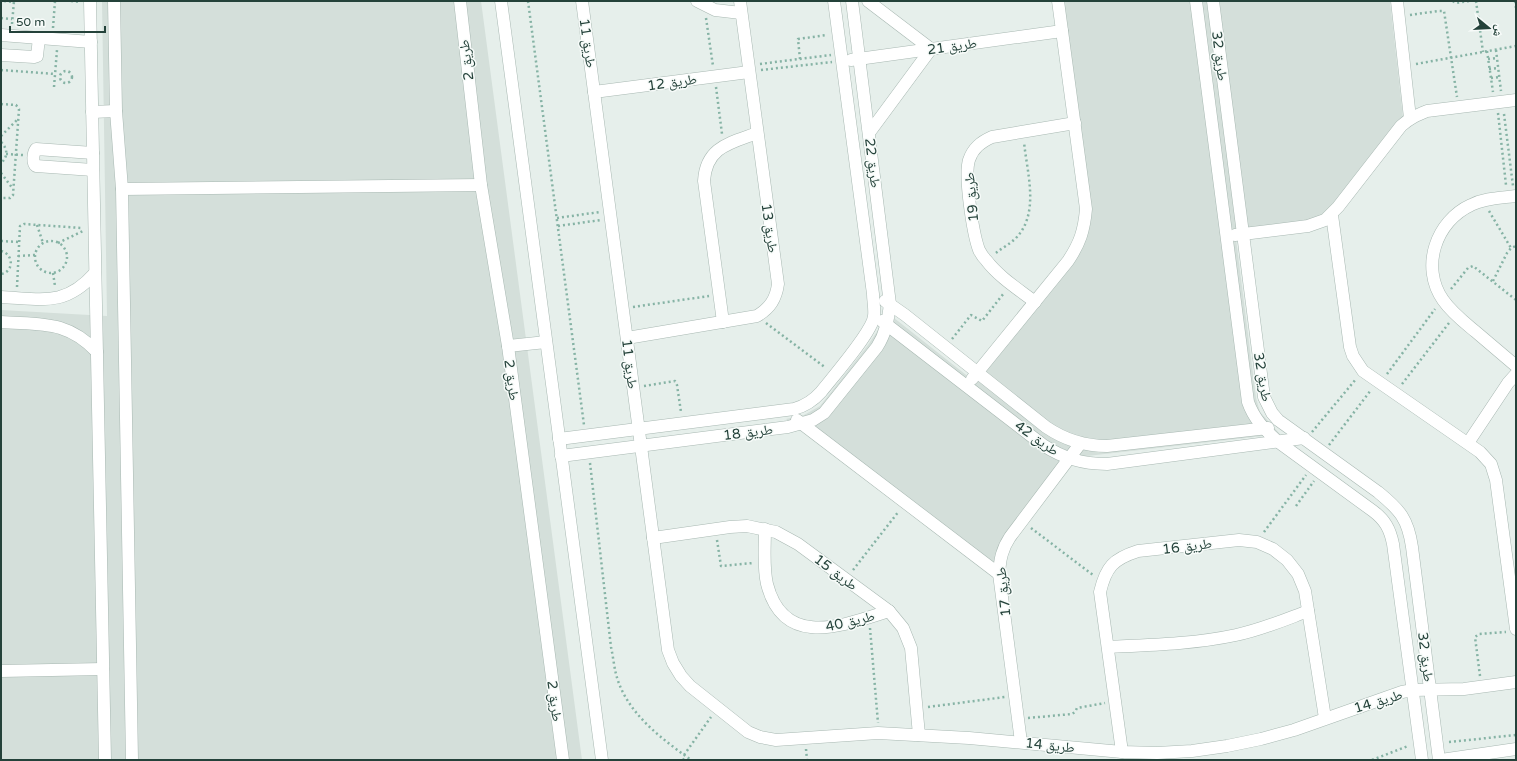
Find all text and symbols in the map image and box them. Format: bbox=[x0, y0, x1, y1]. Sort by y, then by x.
scale bar bbox=[10, 8, 105, 34]
north arrow bbox=[1469, 8, 1509, 48]
text: 50 m bbox=[16, 15, 45, 29]
street label: طريق 11 bbox=[575, 17, 599, 69]
text: ش bbox=[1489, 23, 1506, 39]
street label: طريق 32 bbox=[1207, 30, 1231, 82]
street label: طريق 21 bbox=[926, 35, 978, 59]
street label: طريق 2 bbox=[456, 38, 478, 81]
street label: طريق 12 bbox=[646, 71, 698, 95]
street label: طريق 22 bbox=[860, 137, 884, 189]
street label: طريق 19 bbox=[961, 171, 983, 223]
street label: طريق 13 bbox=[757, 202, 781, 254]
street label: طريق 11 bbox=[617, 338, 641, 390]
street label: طريق 32 bbox=[1249, 351, 1275, 403]
street label: طريق 2 bbox=[499, 359, 523, 402]
street label: طريق 42 bbox=[1011, 417, 1062, 461]
street label: طريق 18 bbox=[722, 421, 774, 445]
street label: طريق 16 bbox=[1161, 535, 1213, 559]
street label: طريق 15 bbox=[810, 551, 861, 595]
street label: طريق 17 bbox=[992, 566, 1016, 618]
street label: طريق 40 bbox=[824, 608, 877, 636]
street label: طريق 32 bbox=[1413, 631, 1437, 683]
street label: طريق 2 bbox=[542, 680, 566, 723]
street label: طريق 14 bbox=[1352, 686, 1405, 718]
street label: طريق 14 bbox=[1024, 734, 1076, 758]

